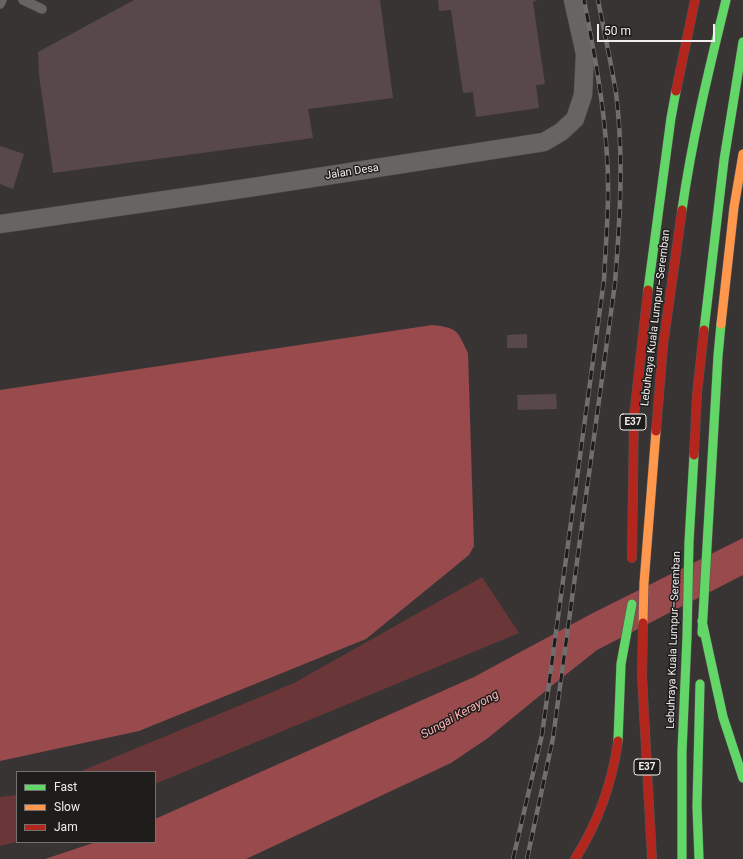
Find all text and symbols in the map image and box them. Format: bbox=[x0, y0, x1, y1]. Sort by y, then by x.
scale bar bbox=[599, 16, 717, 42]
text: 50 m bbox=[604, 24, 631, 38]
street label: Jalan Desa bbox=[324, 161, 380, 183]
street label: Lebuhraya Kuala Lumpur–Seremban bbox=[639, 229, 673, 407]
road number: E37 bbox=[620, 414, 646, 430]
street label: Lebuhraya Kuala Lumpur–Seremban bbox=[664, 551, 684, 729]
water label: Sungai Kerayong bbox=[419, 688, 501, 742]
road number: E37 bbox=[634, 759, 660, 775]
legend bbox=[16, 771, 156, 843]
text: Fast bbox=[54, 780, 77, 794]
text: Slow bbox=[54, 800, 80, 814]
text: Jam bbox=[54, 820, 78, 834]

